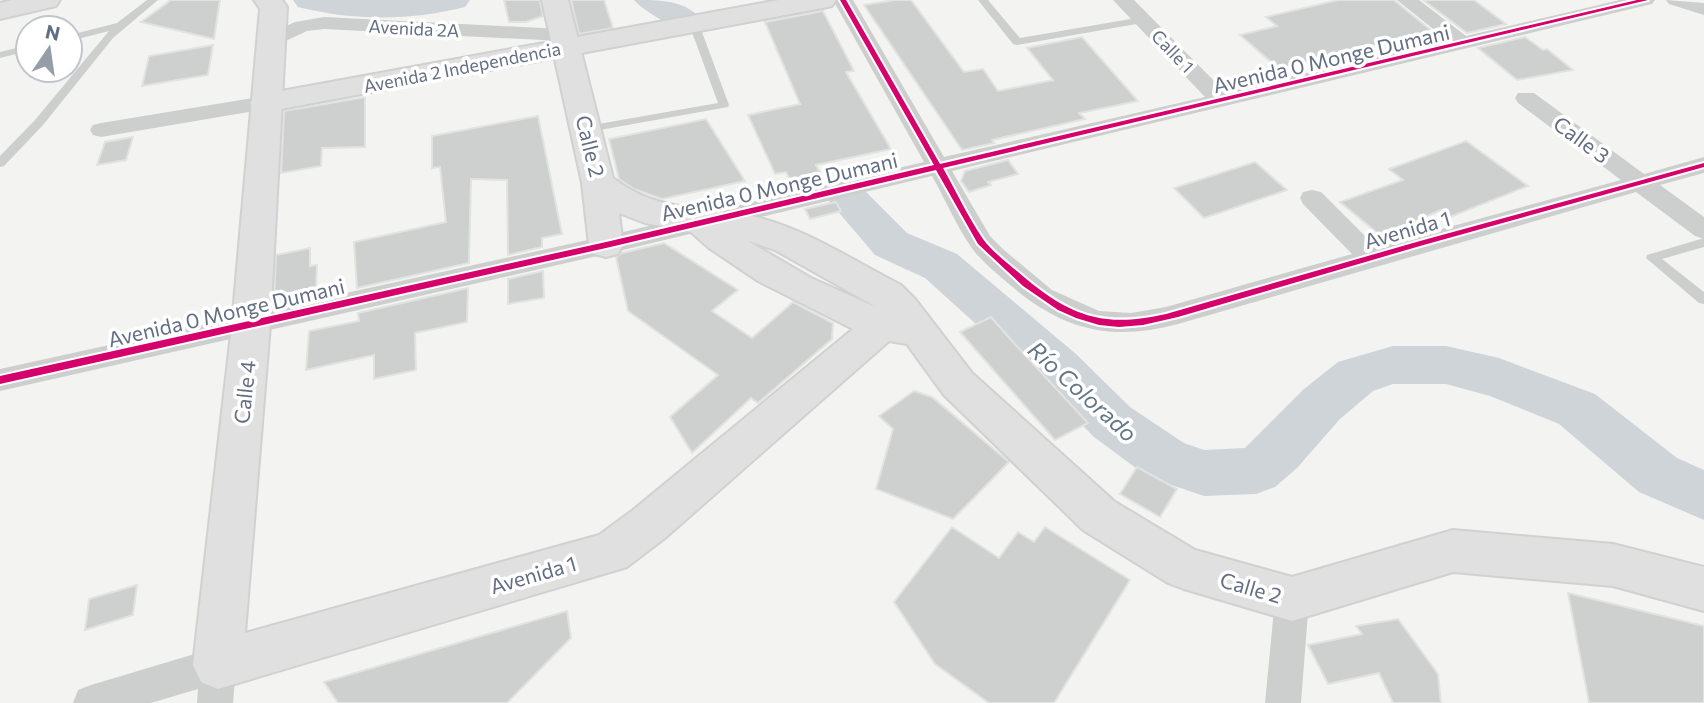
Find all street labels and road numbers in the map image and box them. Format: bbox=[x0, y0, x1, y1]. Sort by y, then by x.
street label: Avenida 2A bbox=[368, 15, 460, 41]
street label: Avenida 0 Monge Dumani bbox=[1210, 19, 1452, 97]
street label: Calle 1 bbox=[1147, 25, 1199, 77]
street label: Avenida 2 Independencia bbox=[361, 37, 563, 97]
street label: Calle 3 bbox=[1549, 110, 1615, 168]
street label: Calle 2 bbox=[571, 113, 611, 179]
street label: Avenida 0 Monge Dumani bbox=[658, 147, 900, 225]
street label: Avenida 1 bbox=[1361, 205, 1453, 253]
street label: Avenida 0 Monge Dumani bbox=[105, 273, 347, 351]
street label: Calle 4 bbox=[228, 359, 260, 425]
street label: Avenida 1 bbox=[487, 550, 579, 598]
street label: Calle 2 bbox=[1217, 566, 1285, 608]

